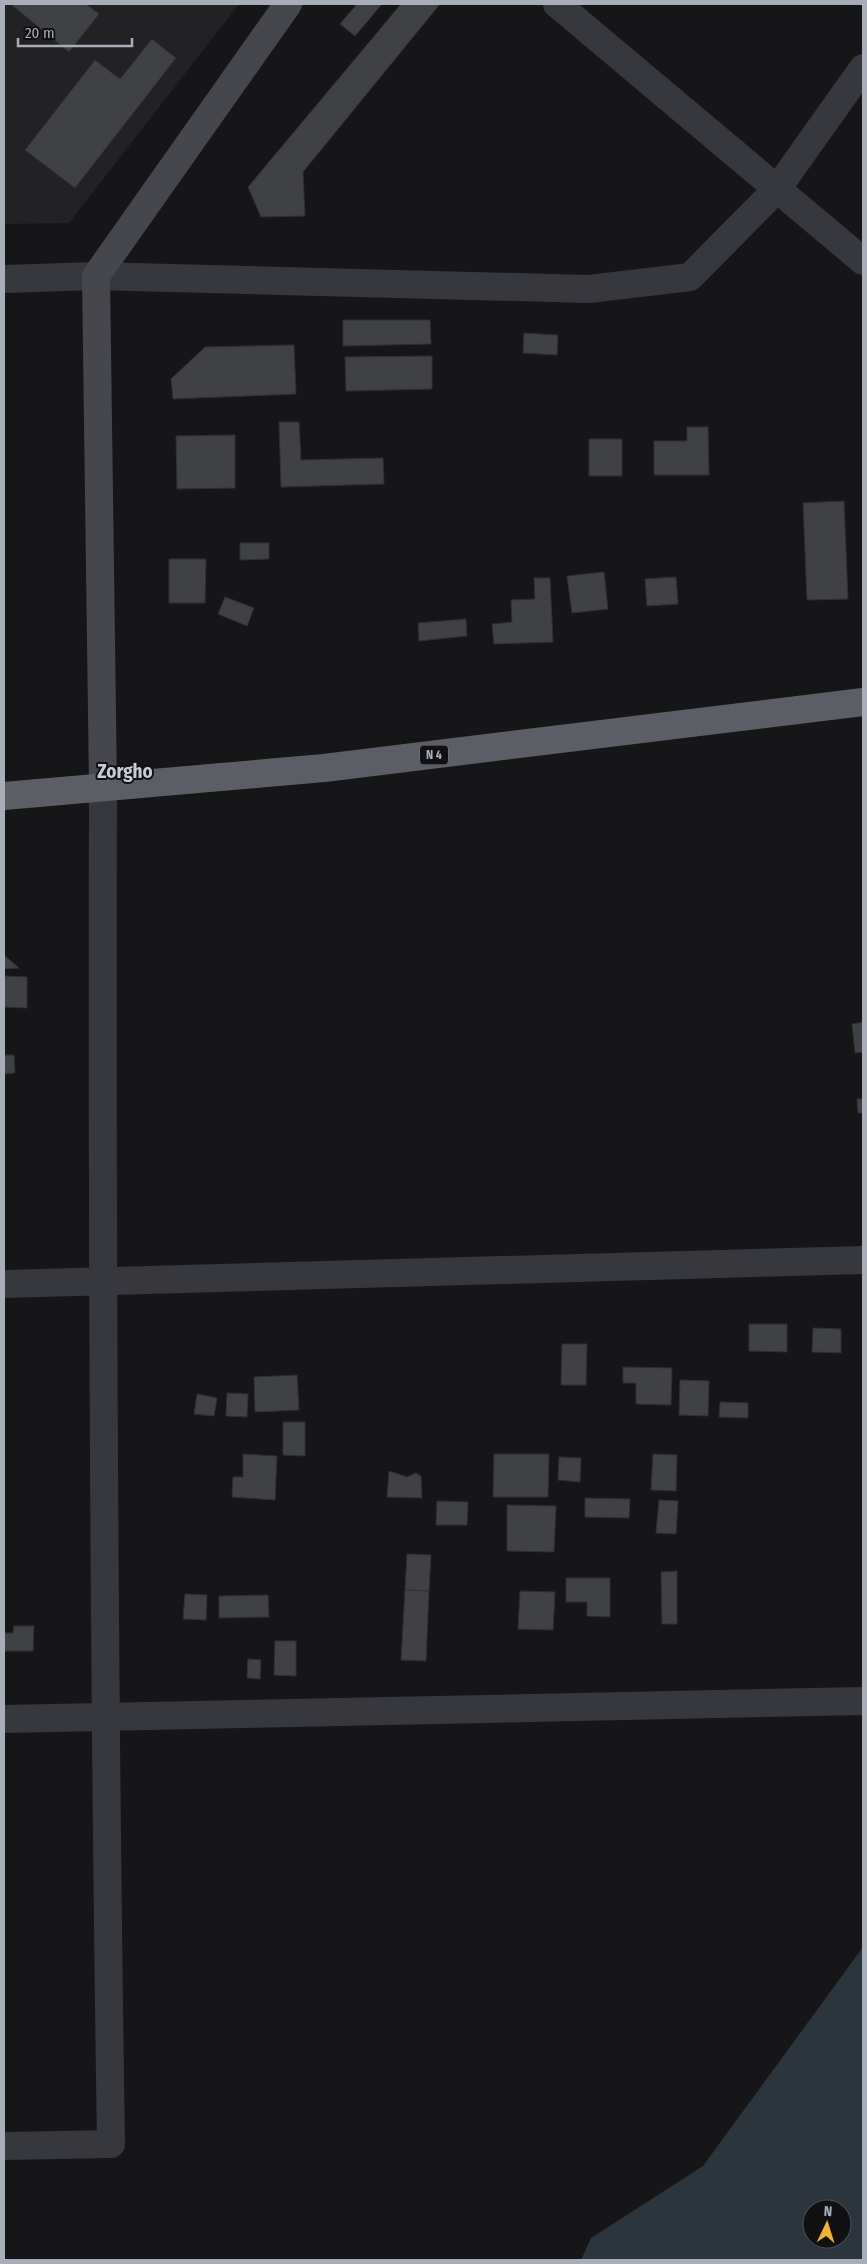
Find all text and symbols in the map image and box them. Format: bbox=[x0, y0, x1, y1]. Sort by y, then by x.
scale bar bbox=[18, 15, 131, 47]
text: 20 m bbox=[25, 24, 55, 42]
road number: N 4 bbox=[420, 746, 448, 764]
district label: Zorgho bbox=[97, 760, 153, 783]
north arrow bbox=[802, 2199, 852, 2249]
text: N bbox=[823, 2203, 833, 2220]

